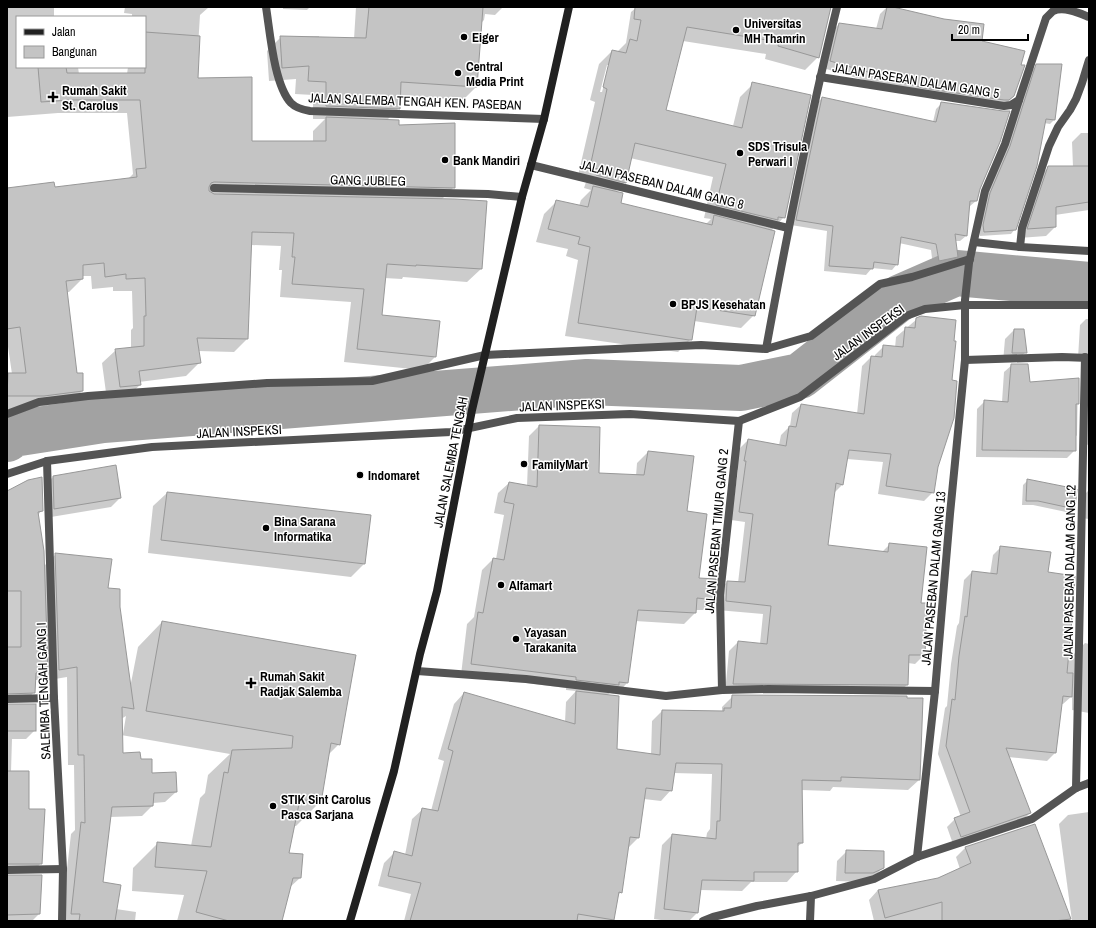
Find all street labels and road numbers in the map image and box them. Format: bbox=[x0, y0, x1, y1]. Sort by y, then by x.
street label: JALAN PASEBAN DALAM GANG 5 bbox=[831, 59, 1001, 102]
street label: JALAN SALEMBA TENGAH KEN. PASEBAN bbox=[308, 89, 522, 114]
street label: JALAN PASEBAN DALAM GANG 8 bbox=[578, 156, 746, 213]
street label: GANG JUBLEG bbox=[330, 171, 406, 190]
street label: JALAN INSPEKSI bbox=[829, 300, 908, 364]
street label: JALAN SALEMBA TENGAH bbox=[429, 395, 472, 529]
street label: JALAN INSPEKSI bbox=[519, 396, 605, 415]
street label: JALAN INSPEKSI bbox=[196, 421, 282, 442]
street label: JALAN PASEBAN TIMUR GANG 2 bbox=[701, 448, 732, 614]
street label: JALAN PASEBAN DALAM GANG 12 bbox=[1059, 485, 1080, 659]
street label: JALAN PASEBAN DALAM GANG 13 bbox=[917, 490, 950, 666]
street label: SALEMBA TENGAH GANG I bbox=[33, 622, 54, 760]

